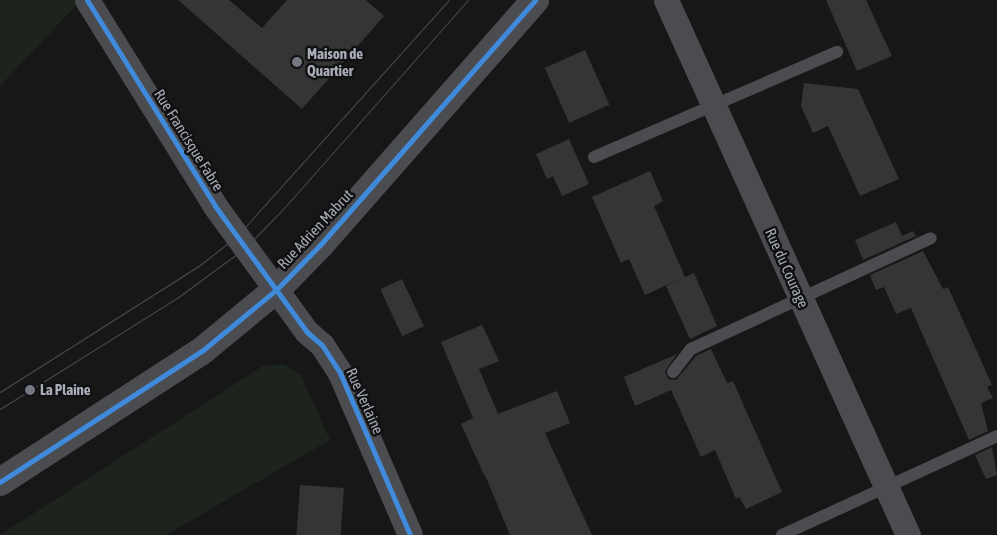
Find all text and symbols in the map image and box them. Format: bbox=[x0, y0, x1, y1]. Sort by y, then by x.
place label: Maison de Quartier bbox=[307, 44, 363, 79]
marker: Maison de Quartier bbox=[291, 56, 303, 68]
street label: Rue Francisque Fabre bbox=[151, 86, 227, 194]
street label: Rue Adrien Mabrut bbox=[274, 185, 356, 273]
street label: Rue du Courage bbox=[761, 225, 813, 311]
street label: Rue Verlaine bbox=[342, 365, 388, 437]
place label: La Plaine bbox=[40, 381, 91, 399]
marker: La Plaine bbox=[24, 384, 36, 396]

